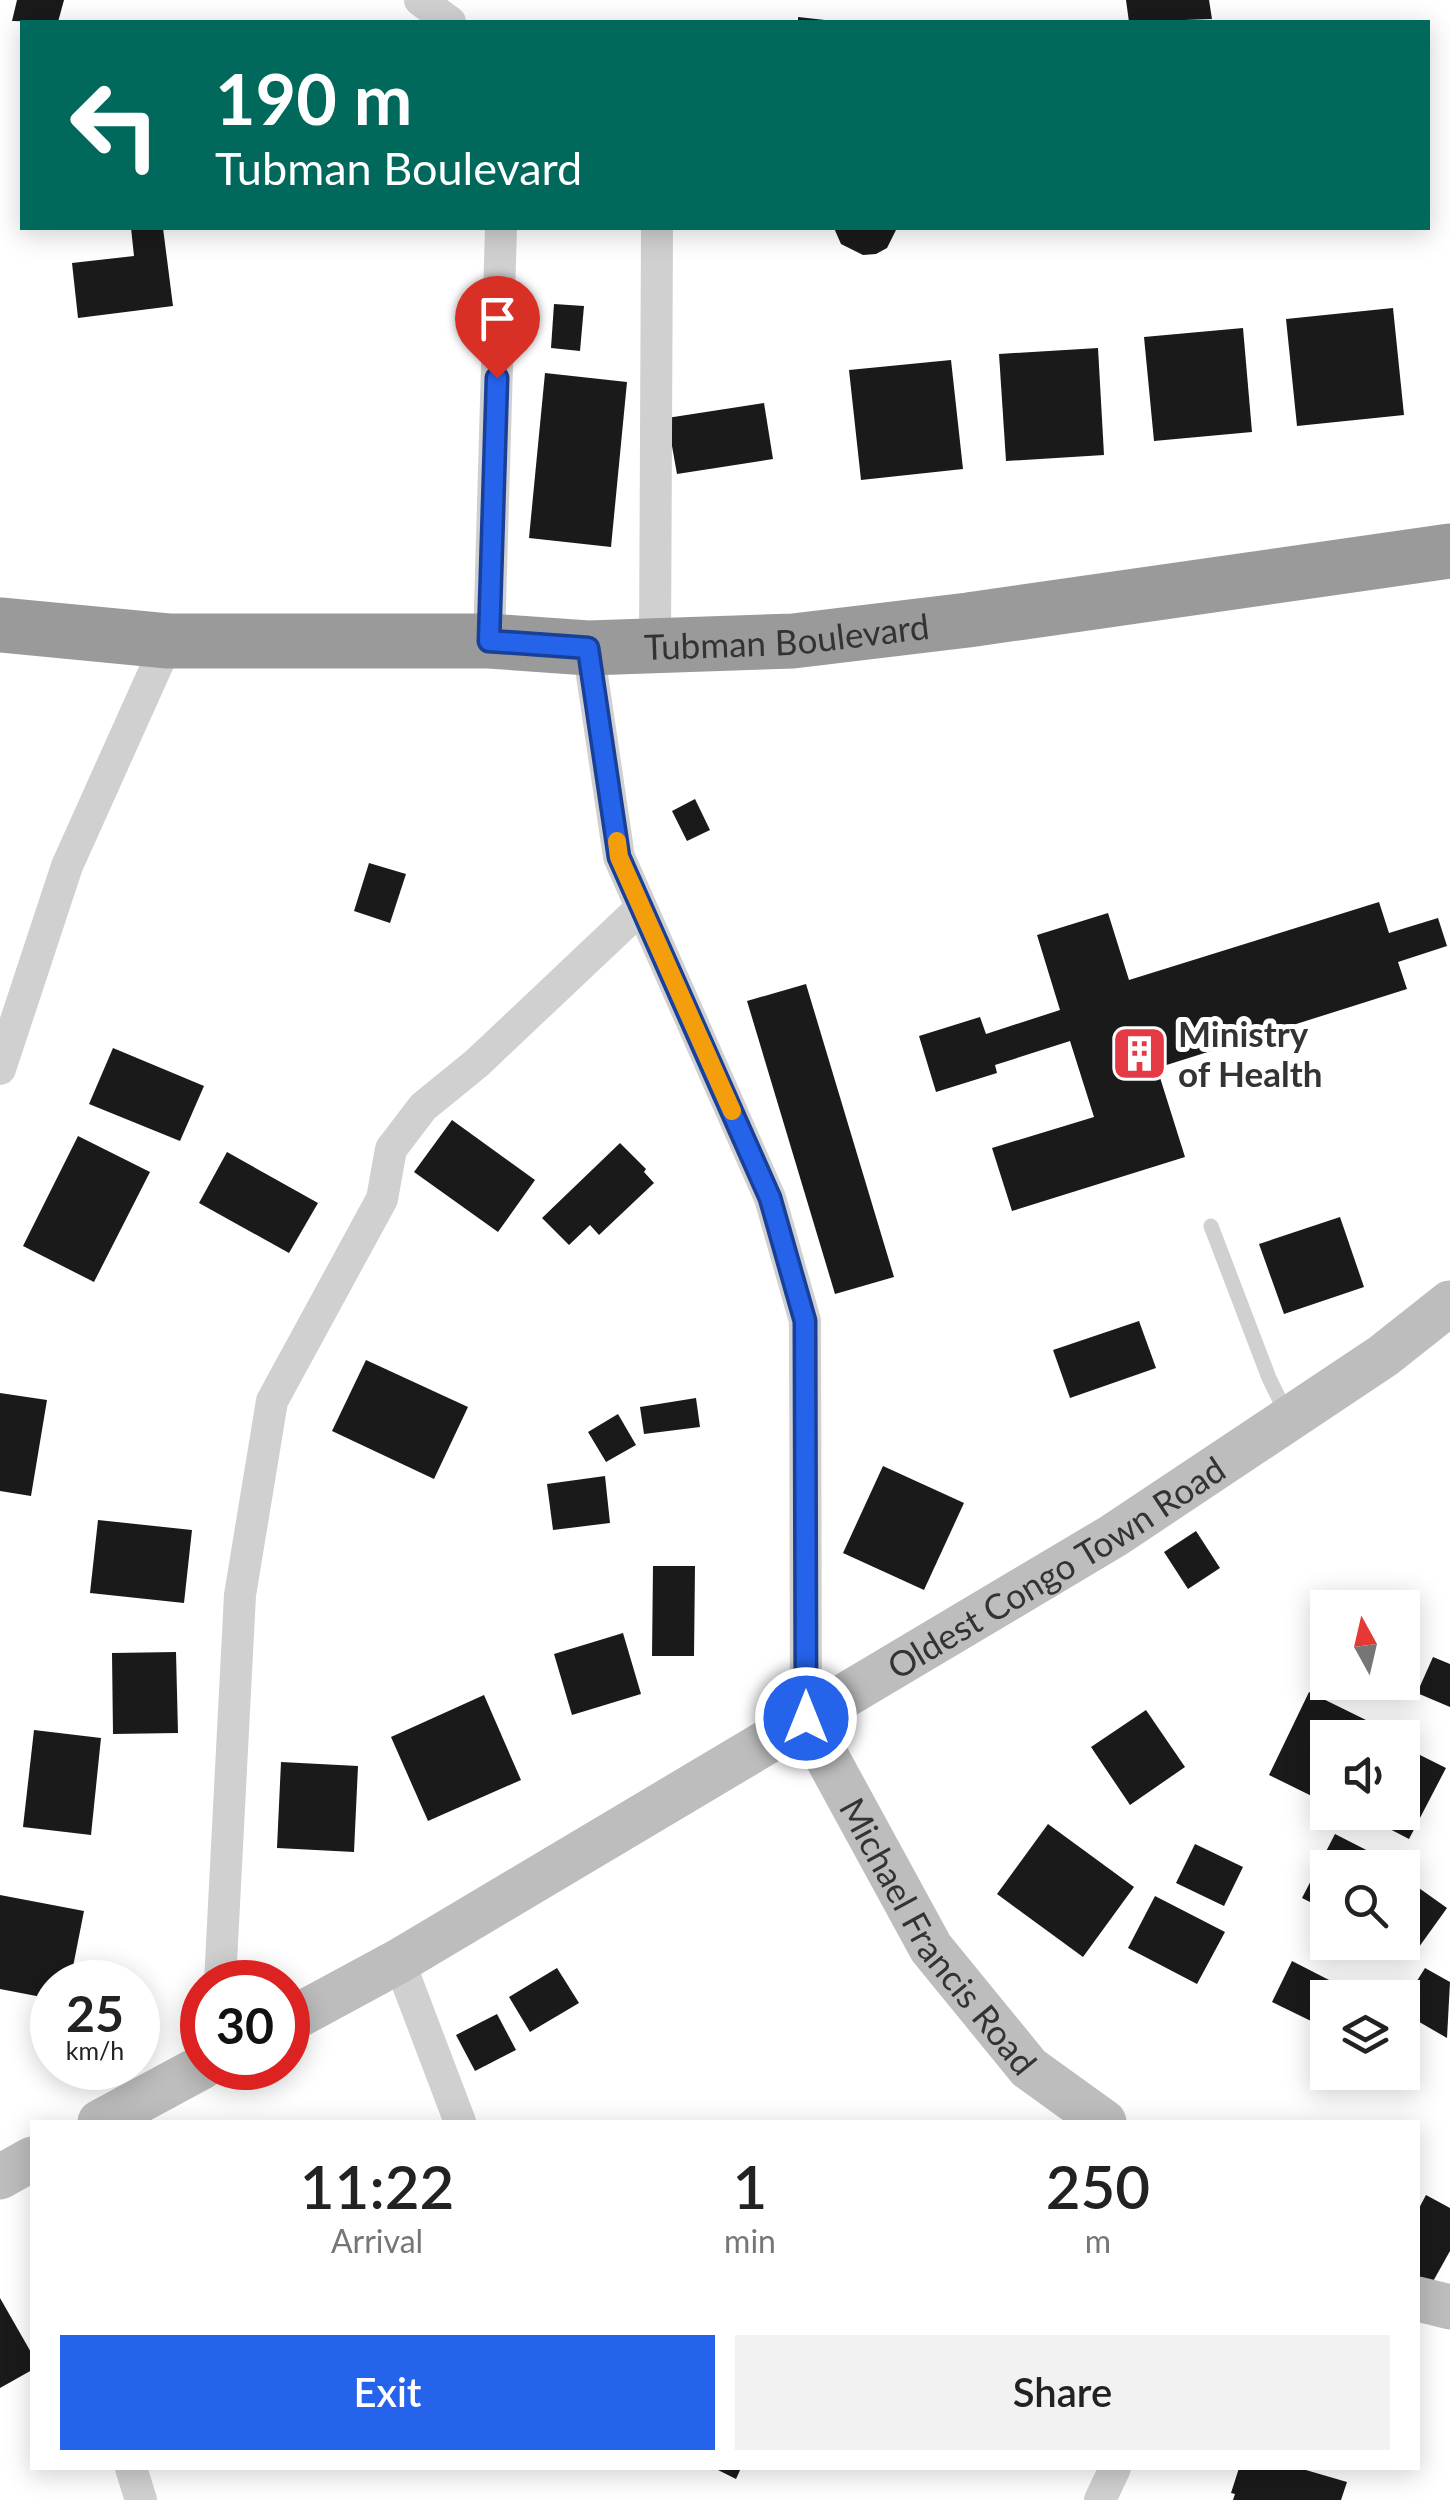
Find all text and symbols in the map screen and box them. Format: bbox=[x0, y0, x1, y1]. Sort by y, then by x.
text: 190 m bbox=[215, 56, 412, 140]
icon: left bbox=[50, 60, 180, 190]
text: Tubman Boulevard bbox=[215, 141, 582, 195]
pin bbox=[455, 276, 540, 379]
icon: arrive bbox=[470, 291, 525, 346]
street label: Tubman Boulevard bbox=[643, 604, 931, 667]
place label: Ministry of Health bbox=[1178, 1012, 1322, 1094]
building icon: Ministry of Health bbox=[1109, 1023, 1169, 1083]
street label: Oldest Congo Town Road bbox=[879, 1447, 1232, 1687]
north arrow bbox=[1310, 1590, 1420, 1700]
map controls bbox=[1310, 1590, 1420, 2090]
position arrow bbox=[754, 1666, 858, 1770]
button: sound bbox=[1310, 1720, 1420, 1830]
street label: Michael Francis Road bbox=[832, 1790, 1046, 2082]
button: search bbox=[1310, 1850, 1420, 1960]
speed limit sign: 30 bbox=[180, 1960, 310, 2090]
button: layers bbox=[1310, 1980, 1420, 2090]
text: 25 bbox=[66, 1983, 124, 2043]
text: km/h bbox=[66, 2035, 124, 2065]
text: 11:22 bbox=[300, 2150, 454, 2222]
text: 1 bbox=[733, 2150, 767, 2222]
text: 250 bbox=[1046, 2150, 1150, 2222]
text: Arrival bbox=[331, 2221, 423, 2260]
text: min bbox=[724, 2221, 776, 2260]
text: m bbox=[1085, 2221, 1111, 2260]
button: Exit bbox=[60, 2335, 715, 2450]
button: Share bbox=[735, 2335, 1390, 2450]

